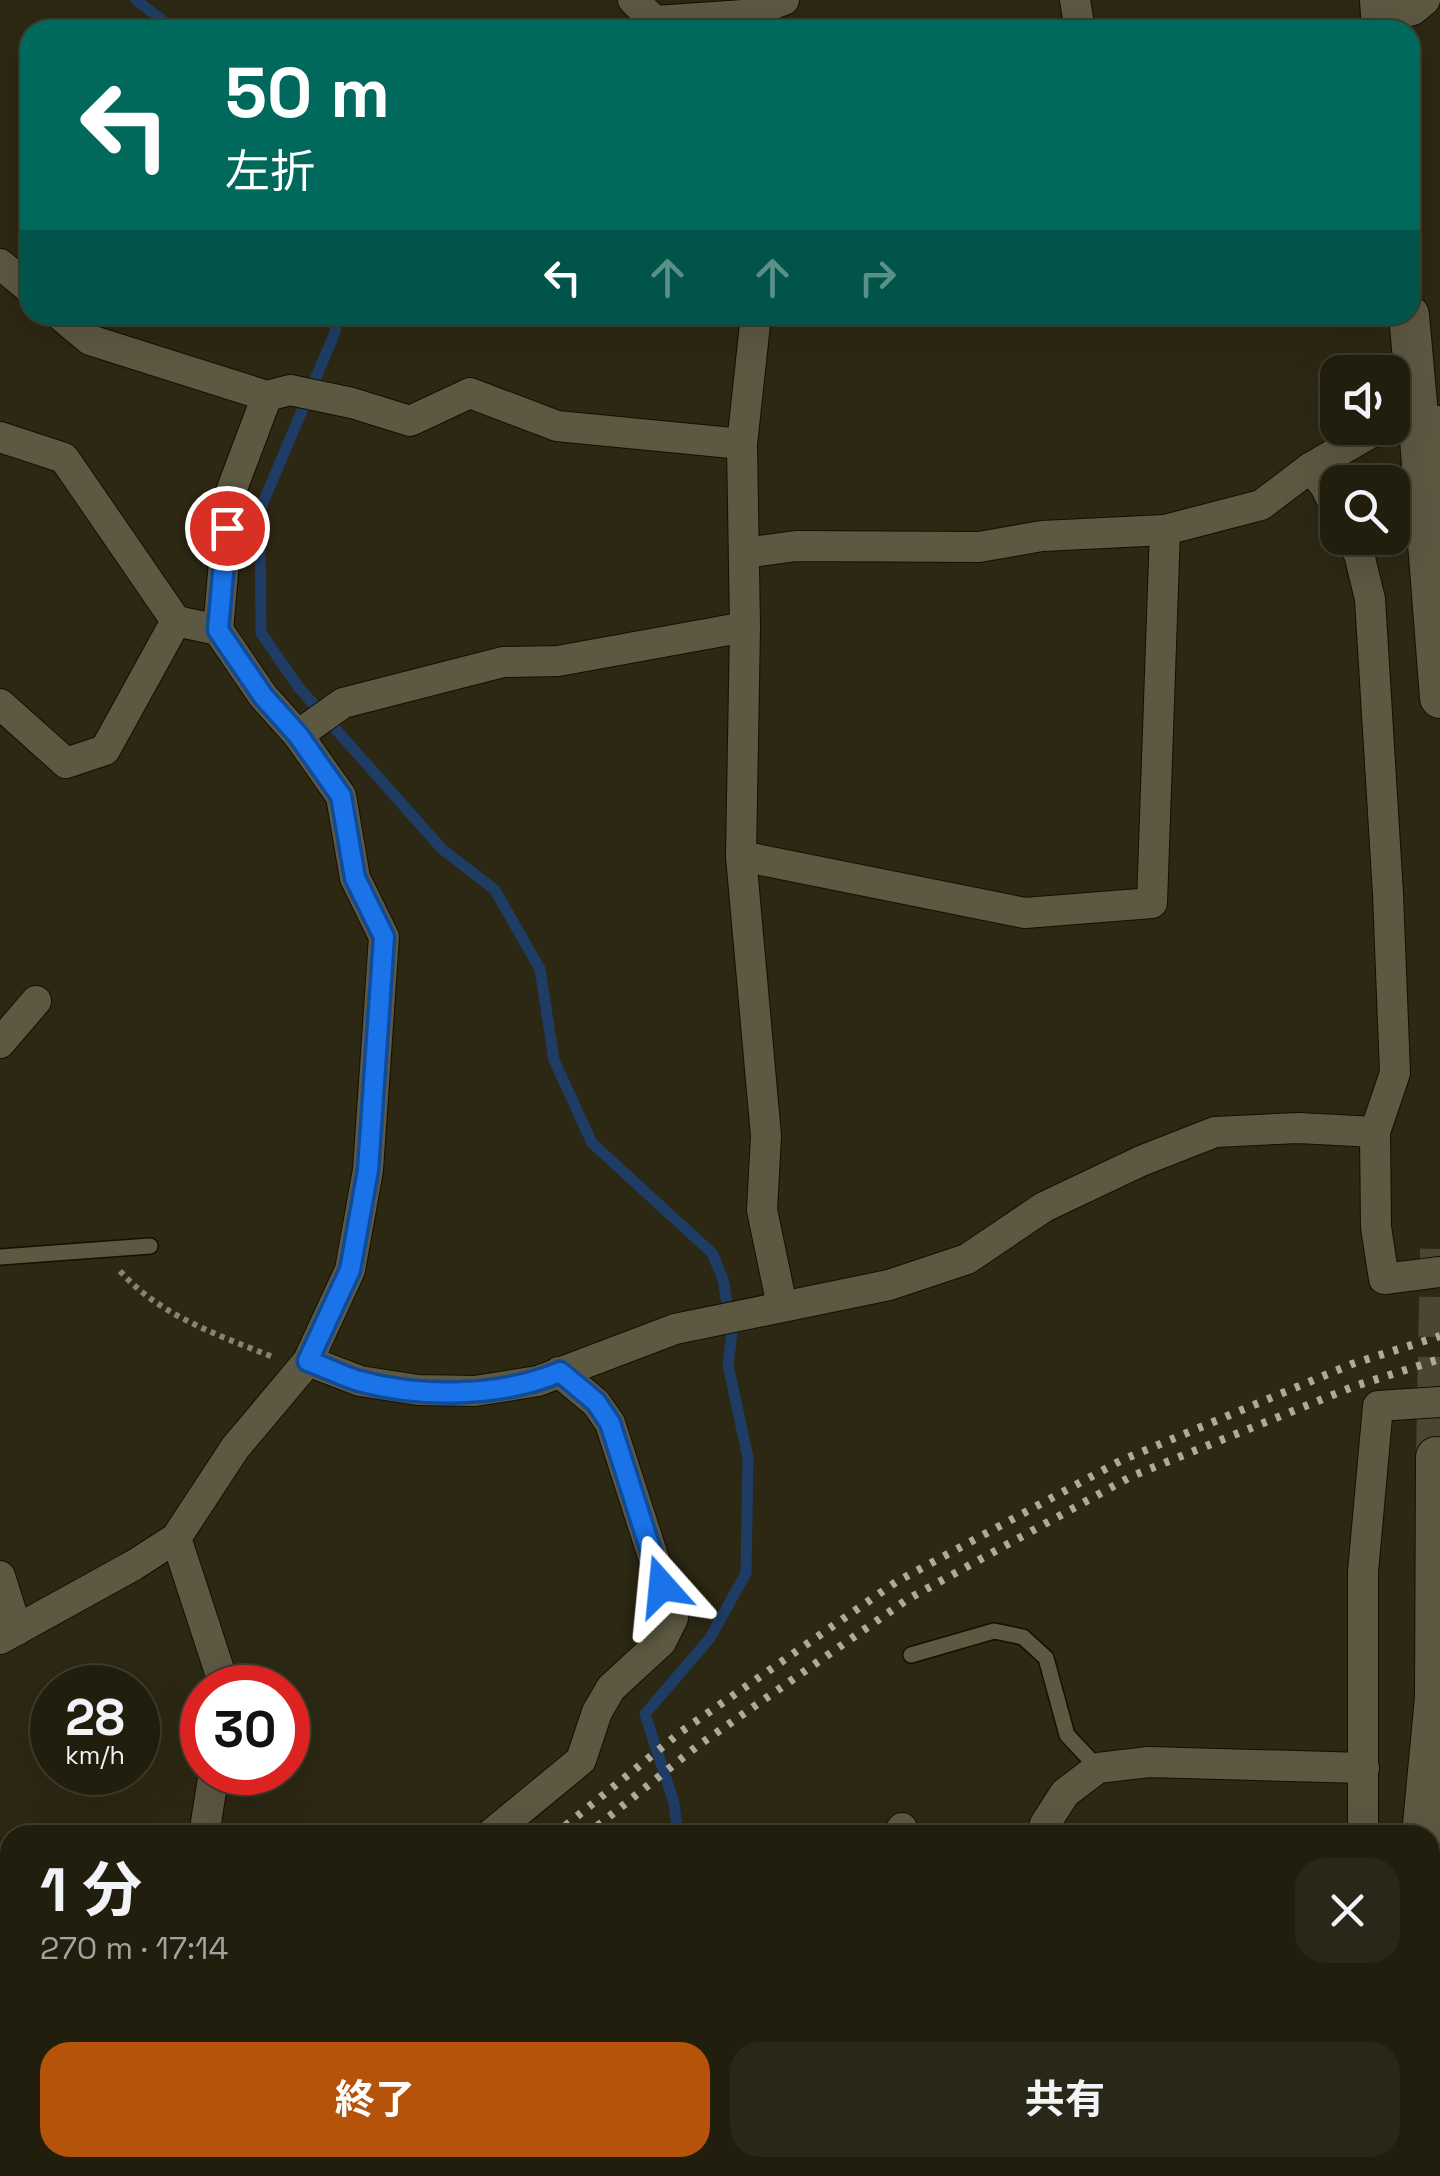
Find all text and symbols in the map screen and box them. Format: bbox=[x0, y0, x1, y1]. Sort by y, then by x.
text: 50 m bbox=[225, 48, 390, 137]
icon: left bbox=[60, 60, 190, 190]
text: 左折 bbox=[225, 143, 315, 200]
icon: left bbox=[535, 250, 590, 305]
icon: ahead bbox=[640, 250, 695, 305]
icon: ahead bbox=[745, 250, 800, 305]
icon: right bbox=[850, 250, 905, 305]
map controls bbox=[1320, 355, 1410, 555]
button: sound bbox=[1320, 355, 1410, 445]
button: search bbox=[1320, 465, 1410, 555]
pin bbox=[185, 486, 270, 571]
icon: arrive bbox=[200, 501, 255, 556]
position arrow bbox=[610, 1534, 714, 1638]
speed limit sign: 30 bbox=[180, 1665, 310, 1795]
text: 28 bbox=[65, 1686, 125, 1750]
text: km/h bbox=[65, 1739, 125, 1771]
text: 1 分 bbox=[40, 1852, 142, 1929]
button: close bbox=[1295, 1858, 1400, 1963]
text: 270 m · 17:14 bbox=[40, 1928, 228, 1968]
button: 終了 bbox=[40, 2042, 710, 2157]
button: 共有 bbox=[730, 2042, 1400, 2157]

